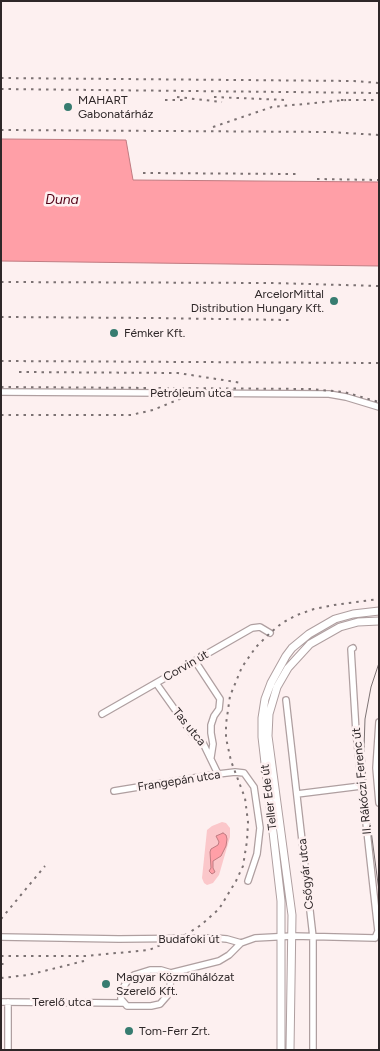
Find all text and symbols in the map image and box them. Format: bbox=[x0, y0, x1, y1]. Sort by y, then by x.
place label: MAHART Gabonatárház bbox=[78, 93, 153, 121]
marker: MAHART Gabonatárház bbox=[62, 101, 74, 113]
water label: Duna bbox=[45, 192, 79, 208]
place label: ArcelorMittal Distribution Hungary Kft. bbox=[191, 287, 324, 315]
marker: ArcelorMittal Distribution Hungary Kft. bbox=[328, 295, 340, 307]
place label: Fémker Kft. bbox=[124, 326, 185, 340]
marker: Fémker Kft. bbox=[108, 327, 120, 339]
street label: Petróleum utca bbox=[150, 386, 232, 400]
street label: Corvin út bbox=[161, 647, 211, 685]
street label: Tas utca bbox=[169, 705, 209, 749]
street label: II. Rákóczi Ferenc út bbox=[349, 727, 375, 835]
street label: Teller Ede út bbox=[258, 763, 280, 831]
street label: Frangepán utca bbox=[137, 767, 221, 795]
street label: Csőgyár utca bbox=[295, 838, 317, 910]
street label: Budafoki út bbox=[158, 932, 220, 946]
place label: Magyar Közműhálózat Szerelő Kft. bbox=[116, 970, 235, 998]
marker: Magyar Közműhálózat Szerelő Kft. bbox=[100, 978, 112, 990]
street label: Terelő utca bbox=[32, 995, 92, 1009]
place label: Tom-Ferr Zrt. bbox=[139, 1024, 210, 1038]
marker: Tom-Ferr Zrt. bbox=[123, 1025, 135, 1037]

